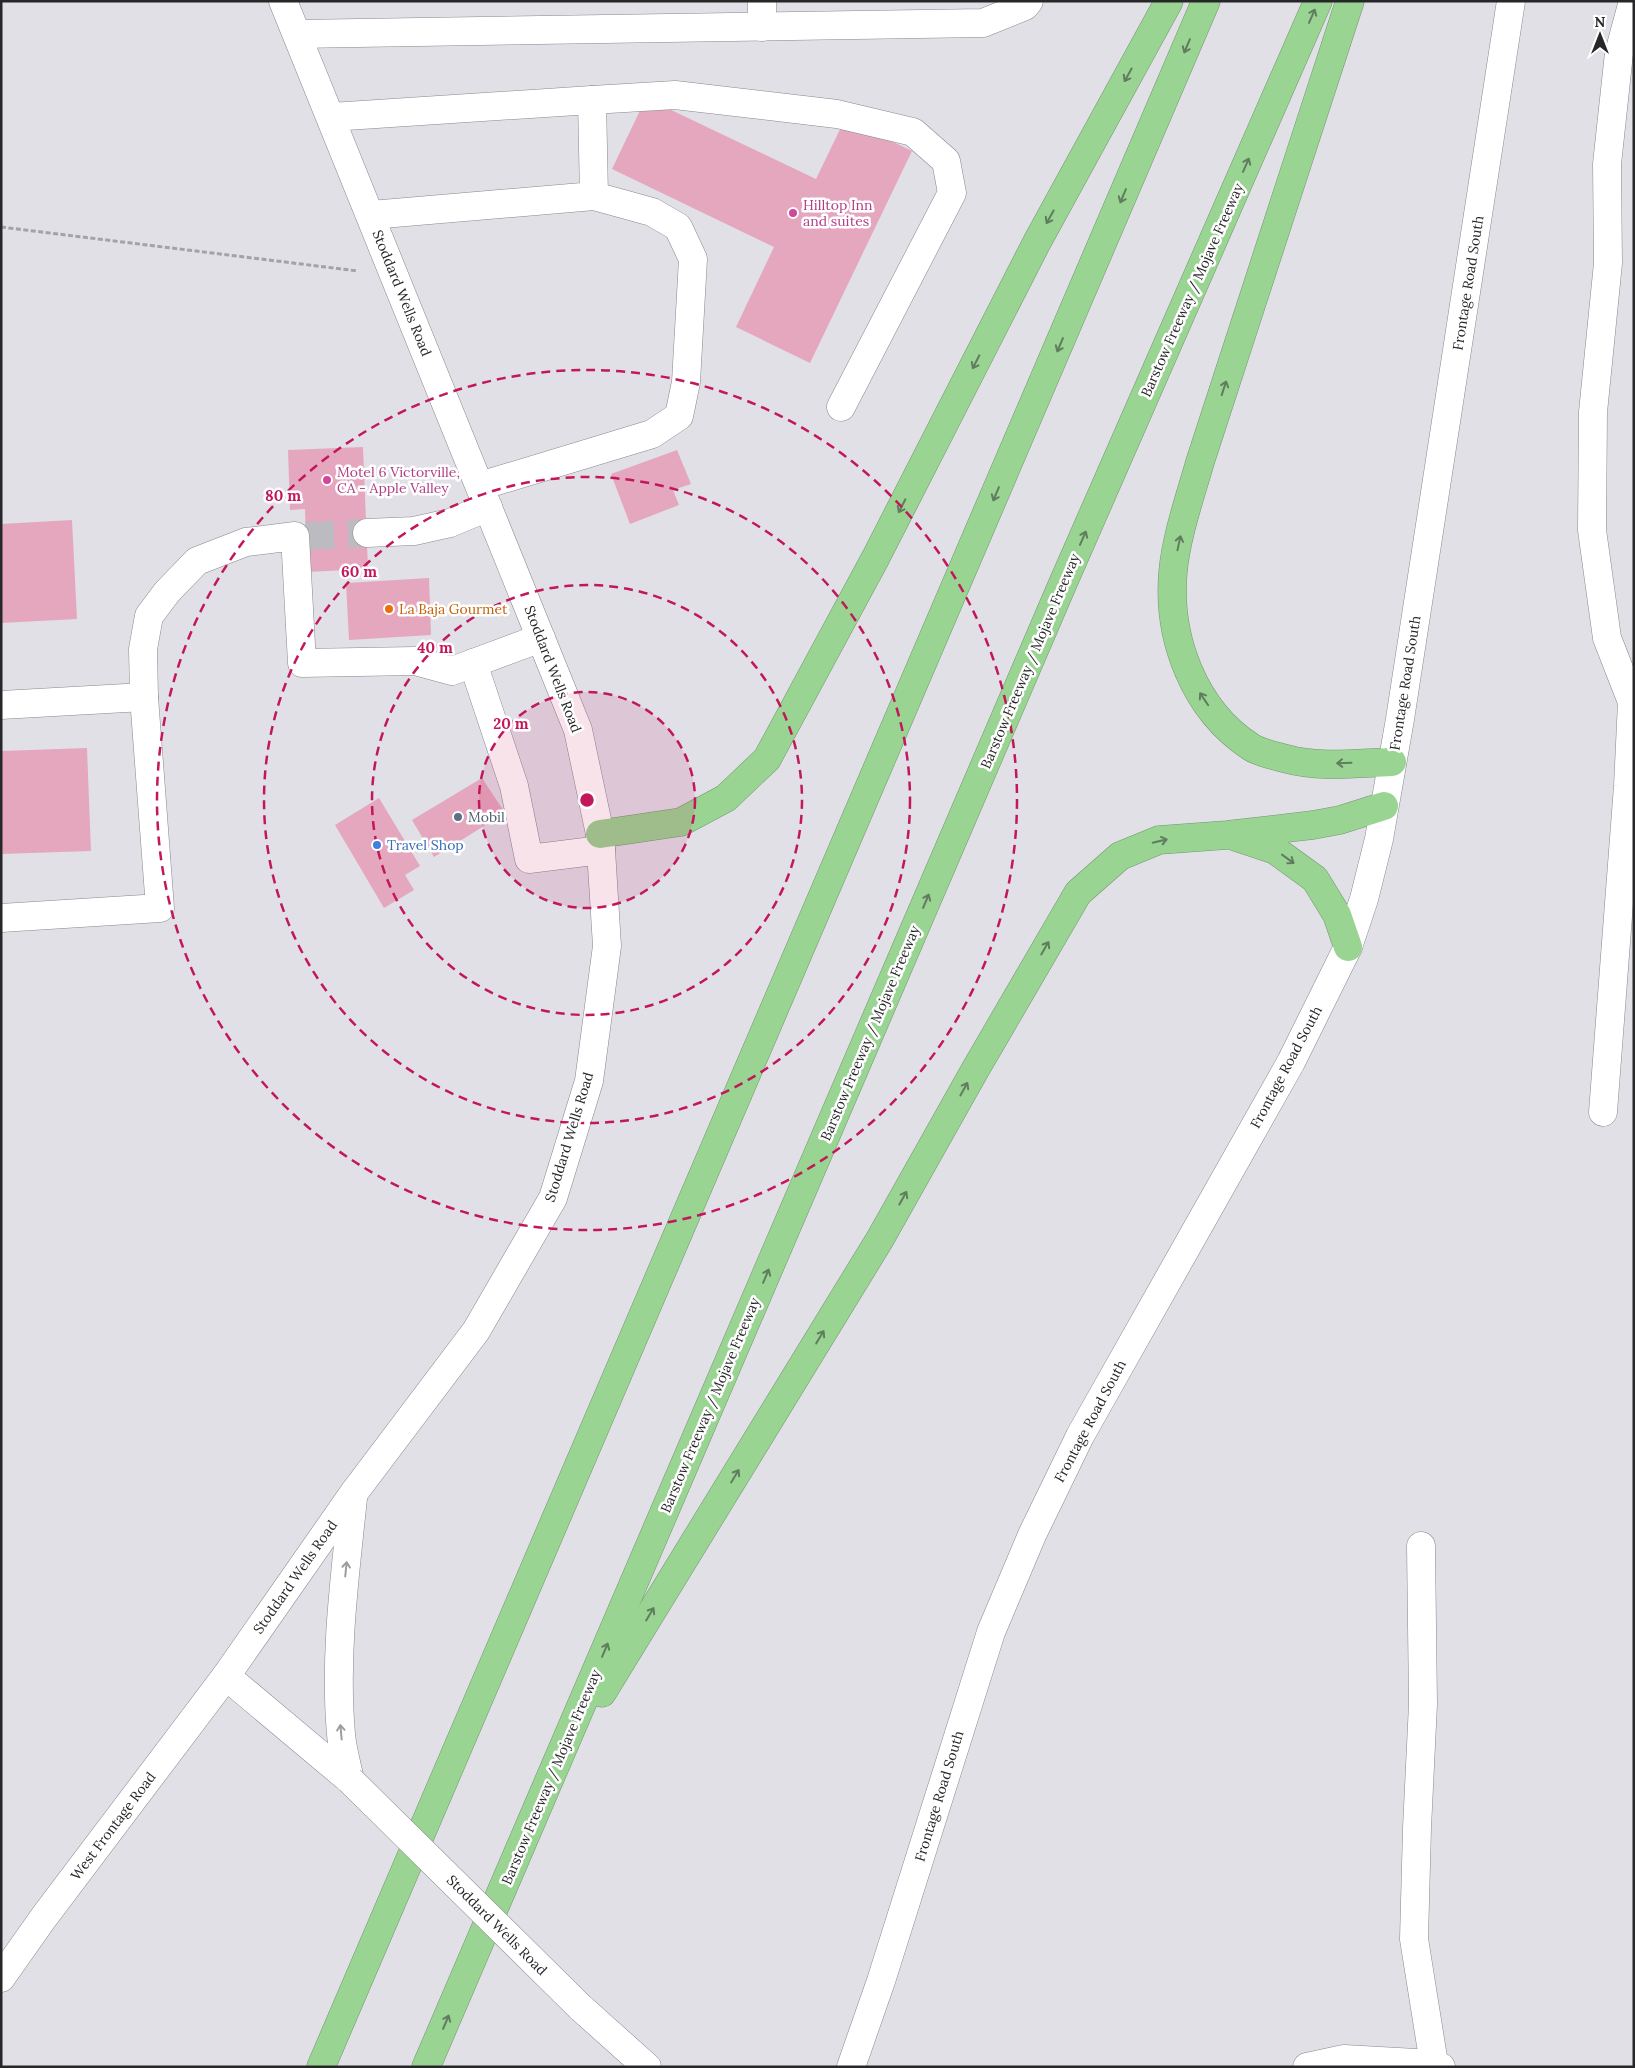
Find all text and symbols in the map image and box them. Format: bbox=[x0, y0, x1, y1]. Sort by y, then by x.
one-way arrow bbox=[1307, 9, 1317, 24]
north arrow bbox=[1575, 10, 1625, 60]
text: N bbox=[1595, 13, 1606, 31]
one-way arrow bbox=[1182, 38, 1192, 53]
one-way arrow bbox=[1123, 67, 1133, 81]
one-way arrow bbox=[1242, 158, 1252, 173]
street label: Barstow Freeway / Mojave Freeway bbox=[1137, 180, 1248, 400]
one-way arrow bbox=[1118, 188, 1127, 203]
place label: Hilltop Inn and suites bbox=[803, 196, 873, 230]
marker: Hilltop Inn and suites bbox=[787, 207, 799, 219]
one-way arrow bbox=[1045, 210, 1055, 224]
street label: Frontage Road South bbox=[1448, 214, 1488, 352]
street label: Stoddard Wells Road bbox=[368, 227, 436, 359]
one-way arrow bbox=[1054, 337, 1064, 352]
one-way arrow bbox=[971, 354, 981, 369]
one-way arrow bbox=[1220, 380, 1229, 396]
place label: Motel 6 Victorville, CA - Apple Valley bbox=[337, 463, 460, 497]
marker: Motel 6 Victorville, CA - Apple Valley bbox=[321, 474, 333, 486]
text: 80 m bbox=[265, 486, 301, 505]
one-way arrow bbox=[990, 486, 1000, 501]
one-way arrow bbox=[897, 499, 907, 514]
one-way arrow bbox=[1078, 531, 1088, 546]
one-way arrow bbox=[1174, 536, 1184, 552]
street label: Barstow Freeway / Mojave Freeway bbox=[976, 550, 1084, 771]
text: 60 m bbox=[341, 562, 377, 581]
place label: La Baja Gourmet bbox=[399, 600, 508, 618]
marker: La Baja Gourmet bbox=[383, 603, 395, 615]
street label: Stoddard Wells Road bbox=[520, 603, 586, 735]
street label: Frontage Road South bbox=[1385, 614, 1425, 752]
text: 40 m bbox=[417, 638, 453, 657]
one-way arrow bbox=[1199, 692, 1209, 706]
text: 20 m bbox=[493, 714, 529, 733]
one-way arrow bbox=[1336, 758, 1352, 768]
centre of rings bbox=[578, 791, 596, 809]
place label: Mobil bbox=[468, 808, 505, 826]
marker: Mobil bbox=[452, 811, 464, 823]
place label: Travel Shop bbox=[387, 836, 464, 854]
one-way arrow bbox=[1151, 836, 1167, 845]
marker: Travel Shop bbox=[371, 839, 383, 851]
one-way arrow bbox=[1281, 854, 1295, 864]
one-way arrow bbox=[922, 894, 932, 909]
street label: Barstow Freeway / Mojave Freeway bbox=[816, 922, 924, 1143]
one-way arrow bbox=[1040, 941, 1050, 955]
street label: Frontage Road South bbox=[1246, 1003, 1326, 1131]
street label: Stoddard Wells Road bbox=[541, 1070, 597, 1204]
one-way arrow bbox=[959, 1081, 969, 1096]
one-way arrow bbox=[898, 1190, 908, 1205]
one-way arrow bbox=[761, 1269, 771, 1284]
street label: Barstow Freeway / Mojave Freeway bbox=[656, 1294, 764, 1515]
one-way arrow bbox=[815, 1331, 825, 1345]
street label: Frontage Road South bbox=[1050, 1357, 1130, 1485]
one-way arrow bbox=[730, 1469, 740, 1483]
street label: Stoddard Wells Road bbox=[249, 1517, 341, 1637]
one-way arrow bbox=[341, 1562, 350, 1578]
one-way arrow bbox=[645, 1608, 655, 1622]
one-way arrow bbox=[601, 1643, 611, 1658]
street label: Barstow Freeway / Mojave Freeway bbox=[497, 1666, 605, 1887]
one-way arrow bbox=[337, 1724, 346, 1740]
street label: Frontage Road South bbox=[910, 1728, 968, 1864]
street label: West Frontage Road bbox=[66, 1768, 160, 1884]
street label: Stoddard Wells Road bbox=[443, 1871, 551, 1979]
one-way arrow bbox=[441, 2015, 451, 2030]

